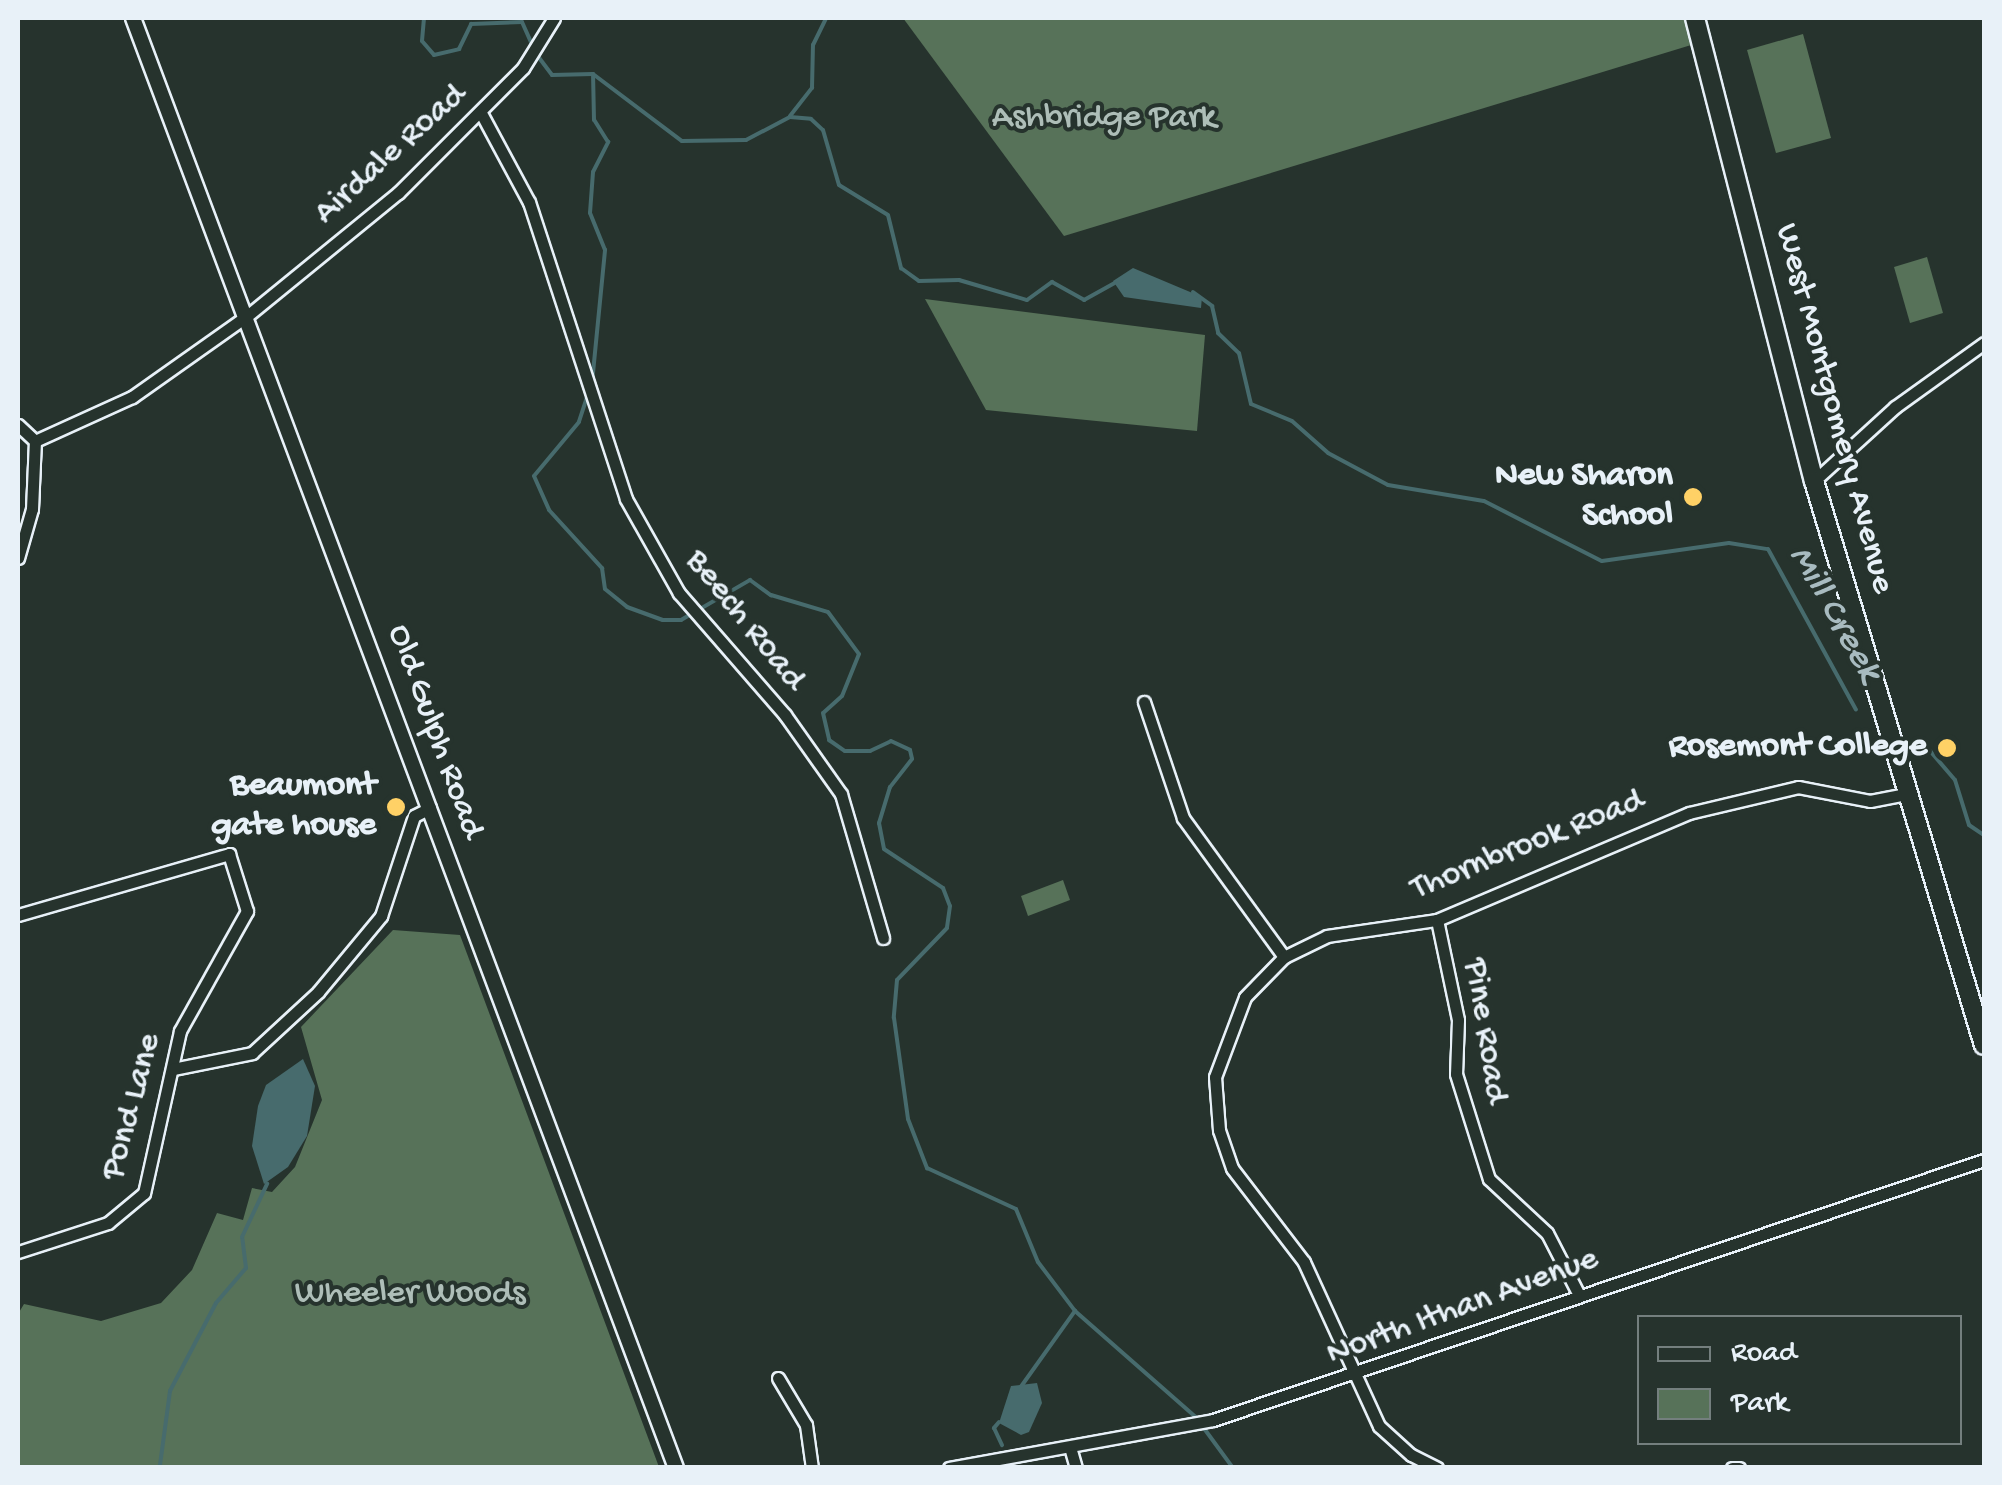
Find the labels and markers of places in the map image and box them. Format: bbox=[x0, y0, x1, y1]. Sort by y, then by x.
place label: New Sharon School bbox=[1495, 456, 1673, 538]
marker: New Sharon School bbox=[1682, 486, 1704, 508]
place label: Rosemont College bbox=[1669, 727, 1927, 769]
marker: Rosemont College bbox=[1936, 737, 1958, 759]
place label: Beaumont gate house bbox=[212, 766, 376, 848]
marker: Beaumont gate house bbox=[385, 796, 407, 818]

